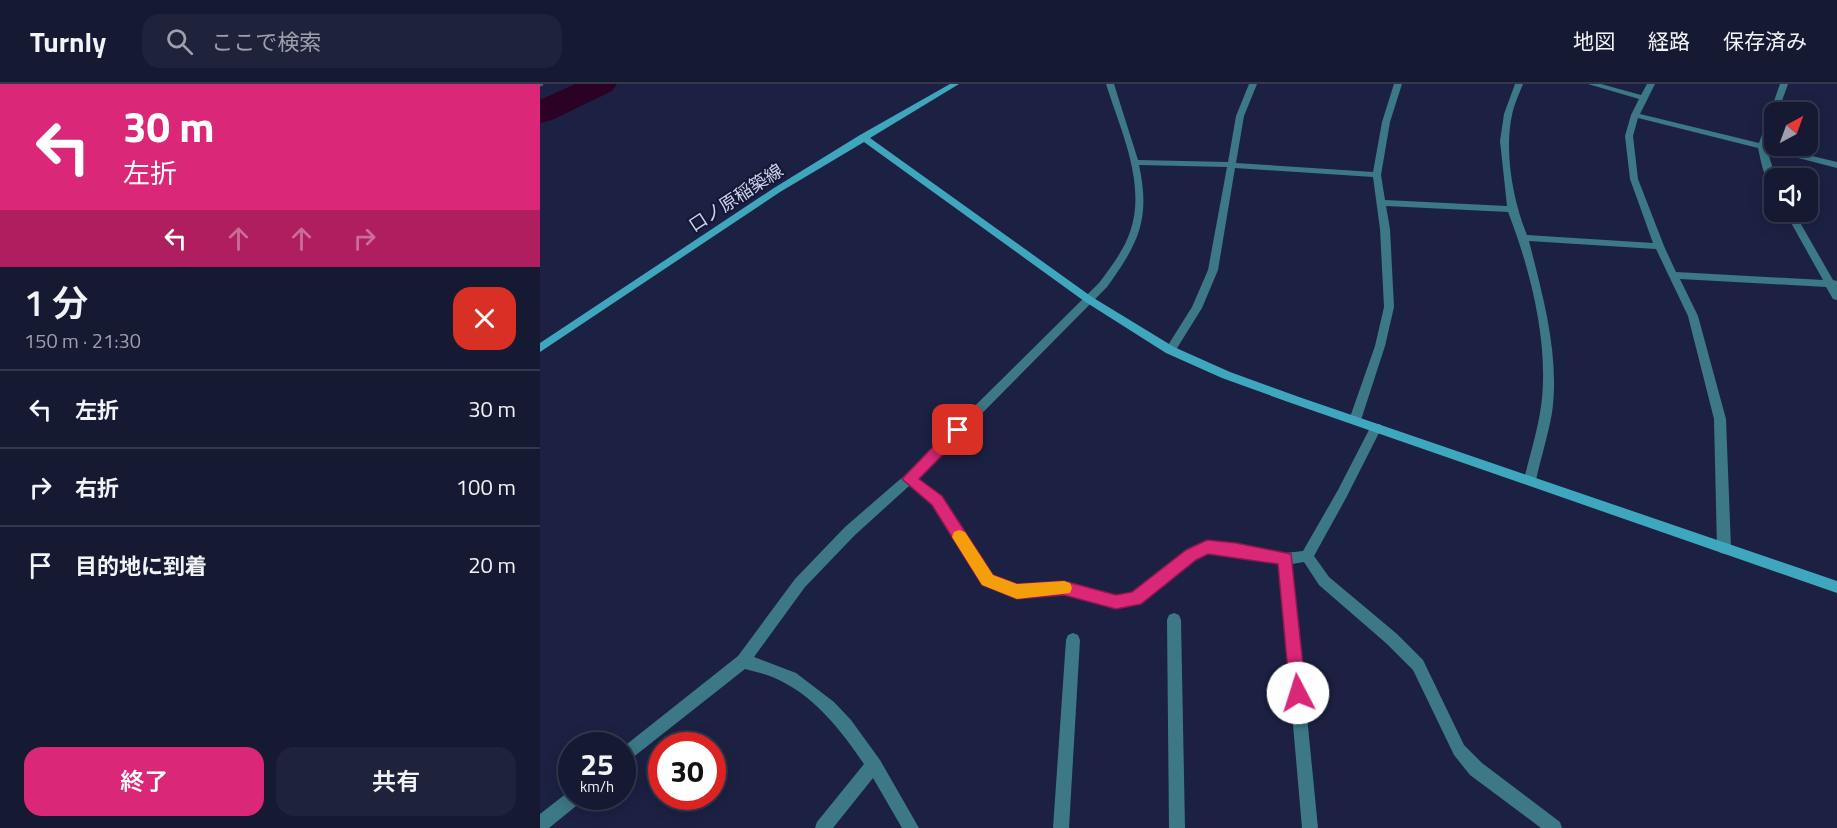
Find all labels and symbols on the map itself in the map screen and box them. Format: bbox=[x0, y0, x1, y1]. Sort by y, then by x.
north arrow bbox=[1764, 102, 1818, 156]
street label: 口ノ原稲築線 bbox=[683, 157, 788, 238]
pin bbox=[932, 404, 983, 455]
position arrow bbox=[1266, 661, 1330, 725]
speed limit sign: 30 bbox=[648, 732, 726, 810]

